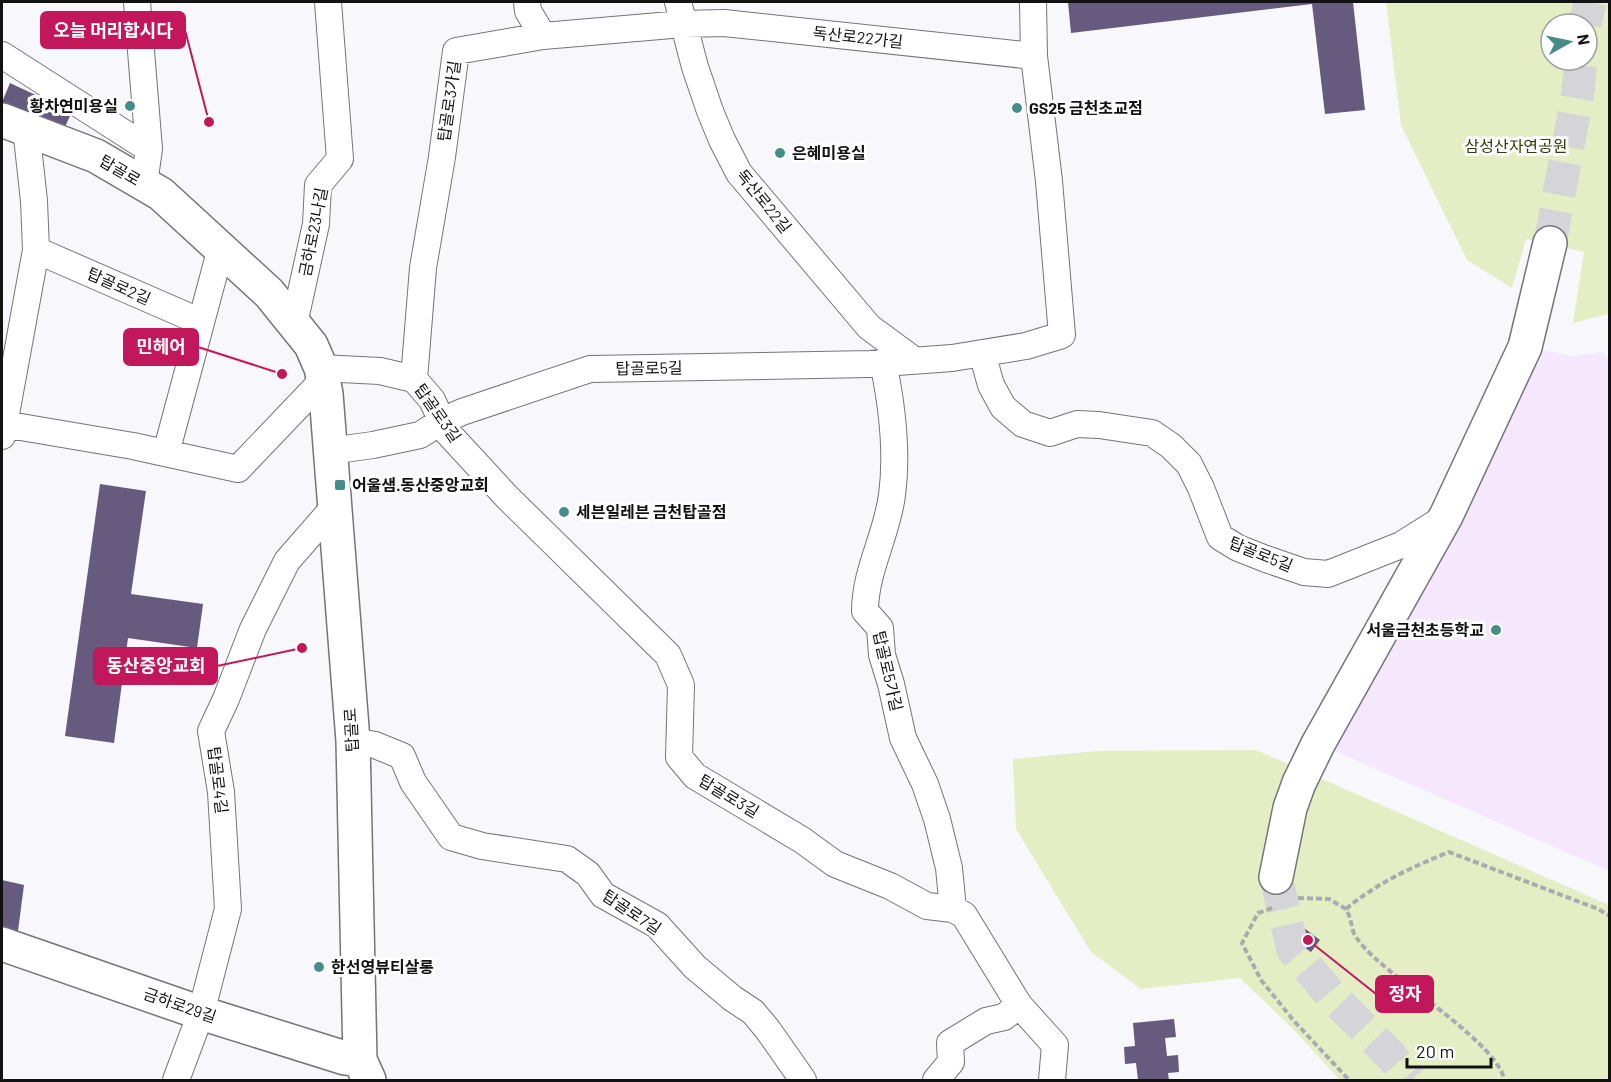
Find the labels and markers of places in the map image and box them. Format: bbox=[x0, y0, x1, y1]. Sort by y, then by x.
callout: 오늘 머리합시다 bbox=[41, 12, 185, 48]
place label: 황차연미용실 bbox=[30, 96, 118, 115]
place label: GS25 금천초교점 bbox=[1029, 98, 1143, 117]
marker: 황차연미용실 bbox=[123, 99, 137, 113]
marker: GS25 금천초교점 bbox=[1010, 101, 1024, 115]
place label: 은혜미용실 bbox=[792, 143, 866, 162]
marker: 은혜미용실 bbox=[773, 146, 787, 160]
callout: 민헤어 bbox=[124, 329, 198, 365]
place label: 어울샘.동산중앙교회 bbox=[352, 475, 489, 494]
marker: 어울샘.동산중앙교회 bbox=[333, 478, 347, 492]
place label: 세븐일레븐 금천탑골점 bbox=[576, 502, 726, 521]
marker: 세븐일레븐 금천탑골점 bbox=[557, 505, 571, 519]
place label: 서울금천초등학교 bbox=[1366, 620, 1484, 639]
marker: 서울금천초등학교 bbox=[1489, 623, 1503, 637]
callout: 동산중앙교회 bbox=[94, 648, 217, 684]
place label: 한선영뷰티살롱 bbox=[331, 957, 434, 976]
marker: 한선영뷰티살롱 bbox=[312, 960, 326, 974]
callout: 정자 bbox=[1376, 976, 1433, 1012]

